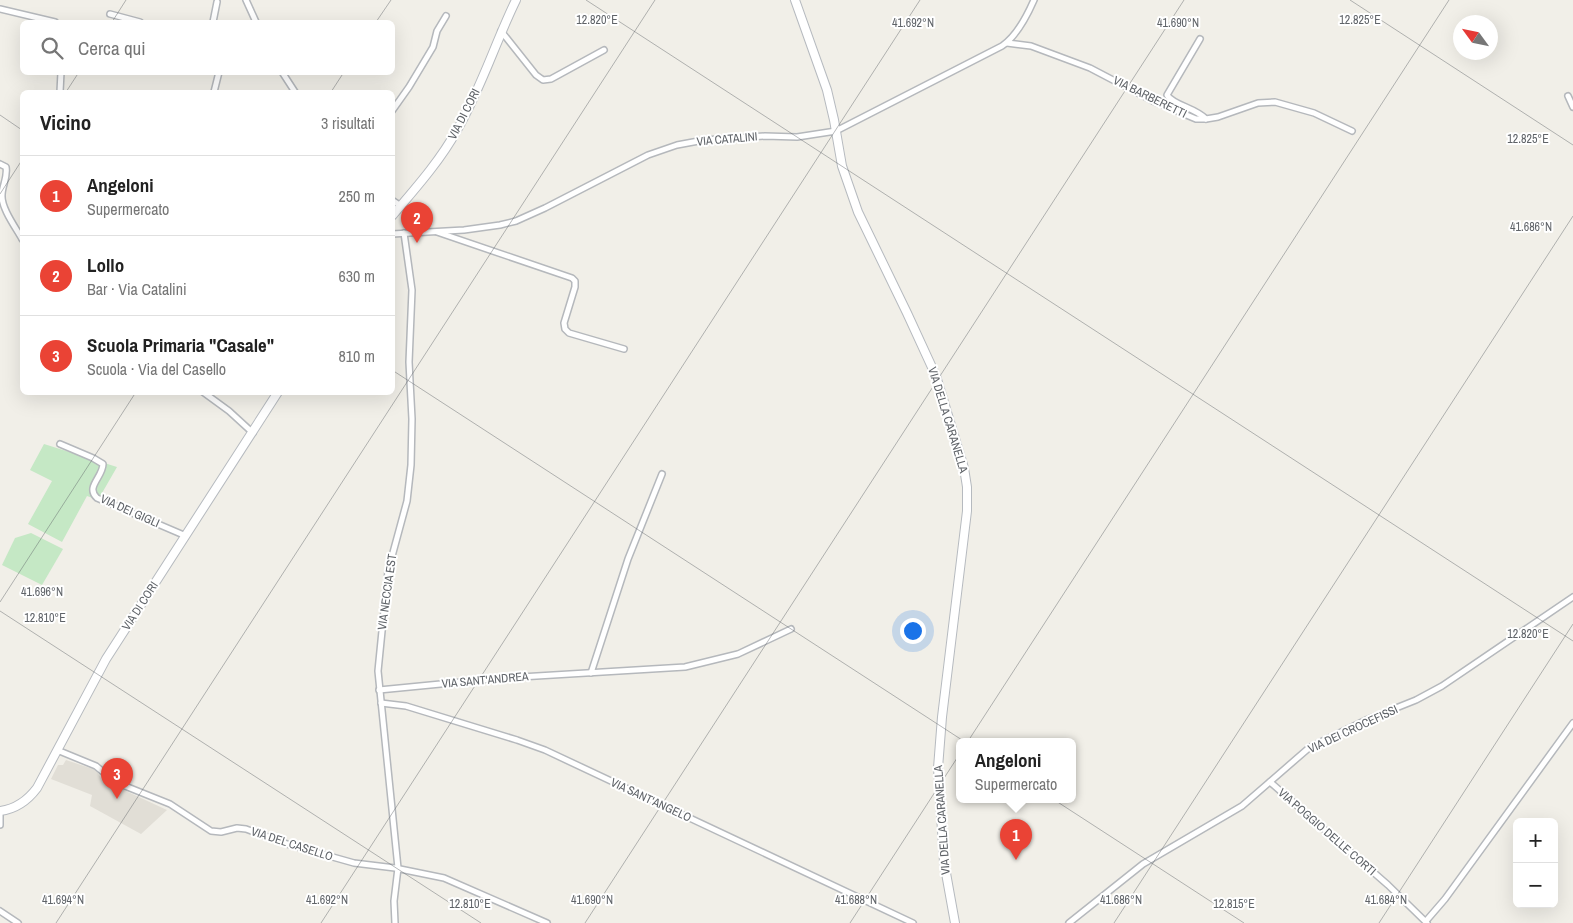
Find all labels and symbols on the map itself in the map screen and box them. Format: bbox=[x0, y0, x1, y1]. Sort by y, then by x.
text: 12.820°E bbox=[576, 12, 618, 28]
text: 12.825°E bbox=[1339, 12, 1381, 28]
text: 41.692°N bbox=[892, 15, 934, 31]
text: 41.690°N bbox=[1157, 15, 1199, 31]
north arrow bbox=[1453, 15, 1498, 60]
street label: VIA BARBERETTI bbox=[1111, 72, 1189, 122]
street label: VIA DI CORI bbox=[444, 86, 484, 142]
street label: VIA CATALINI bbox=[696, 128, 758, 150]
text: 12.825°E bbox=[1507, 131, 1549, 147]
pin: 2 bbox=[401, 202, 433, 243]
text: 41.686°N bbox=[1510, 219, 1552, 235]
street label: VIA DELLA CARANELLA bbox=[924, 365, 972, 475]
street label: VIA DEI GIGLI bbox=[98, 491, 162, 531]
street label: VIA NECCIA EST bbox=[374, 553, 400, 631]
street label: VIA DI CORI bbox=[118, 578, 162, 634]
text: 41.696°N bbox=[21, 584, 63, 600]
text: 12.810°E bbox=[24, 610, 66, 626]
your location bbox=[900, 618, 926, 644]
text: 12.820°E bbox=[1507, 626, 1549, 642]
street label: VIA SANT'ANDREA bbox=[441, 668, 530, 692]
street label: VIA DEI CROCEFISSI bbox=[1306, 701, 1400, 757]
pin: 3 bbox=[101, 758, 133, 799]
street label: VIA DELLA CARANELLA bbox=[930, 764, 954, 875]
street label: VIA SANT'ANGELO bbox=[608, 774, 694, 826]
street label: VIA POGGIO DELLE CORTI bbox=[1275, 785, 1379, 879]
pin: 1 bbox=[1000, 819, 1032, 860]
street label: VIA DEL CASELLO bbox=[249, 823, 335, 865]
text: 41.694°N bbox=[42, 892, 84, 908]
text: 41.692°N bbox=[306, 892, 348, 908]
text: 41.690°N bbox=[571, 892, 613, 908]
text: 41.688°N bbox=[835, 892, 877, 908]
text: 41.686°N bbox=[1100, 892, 1142, 908]
text: 41.684°N bbox=[1365, 892, 1407, 908]
text: 12.810°E bbox=[449, 896, 491, 912]
text: 12.815°E bbox=[1213, 896, 1255, 912]

